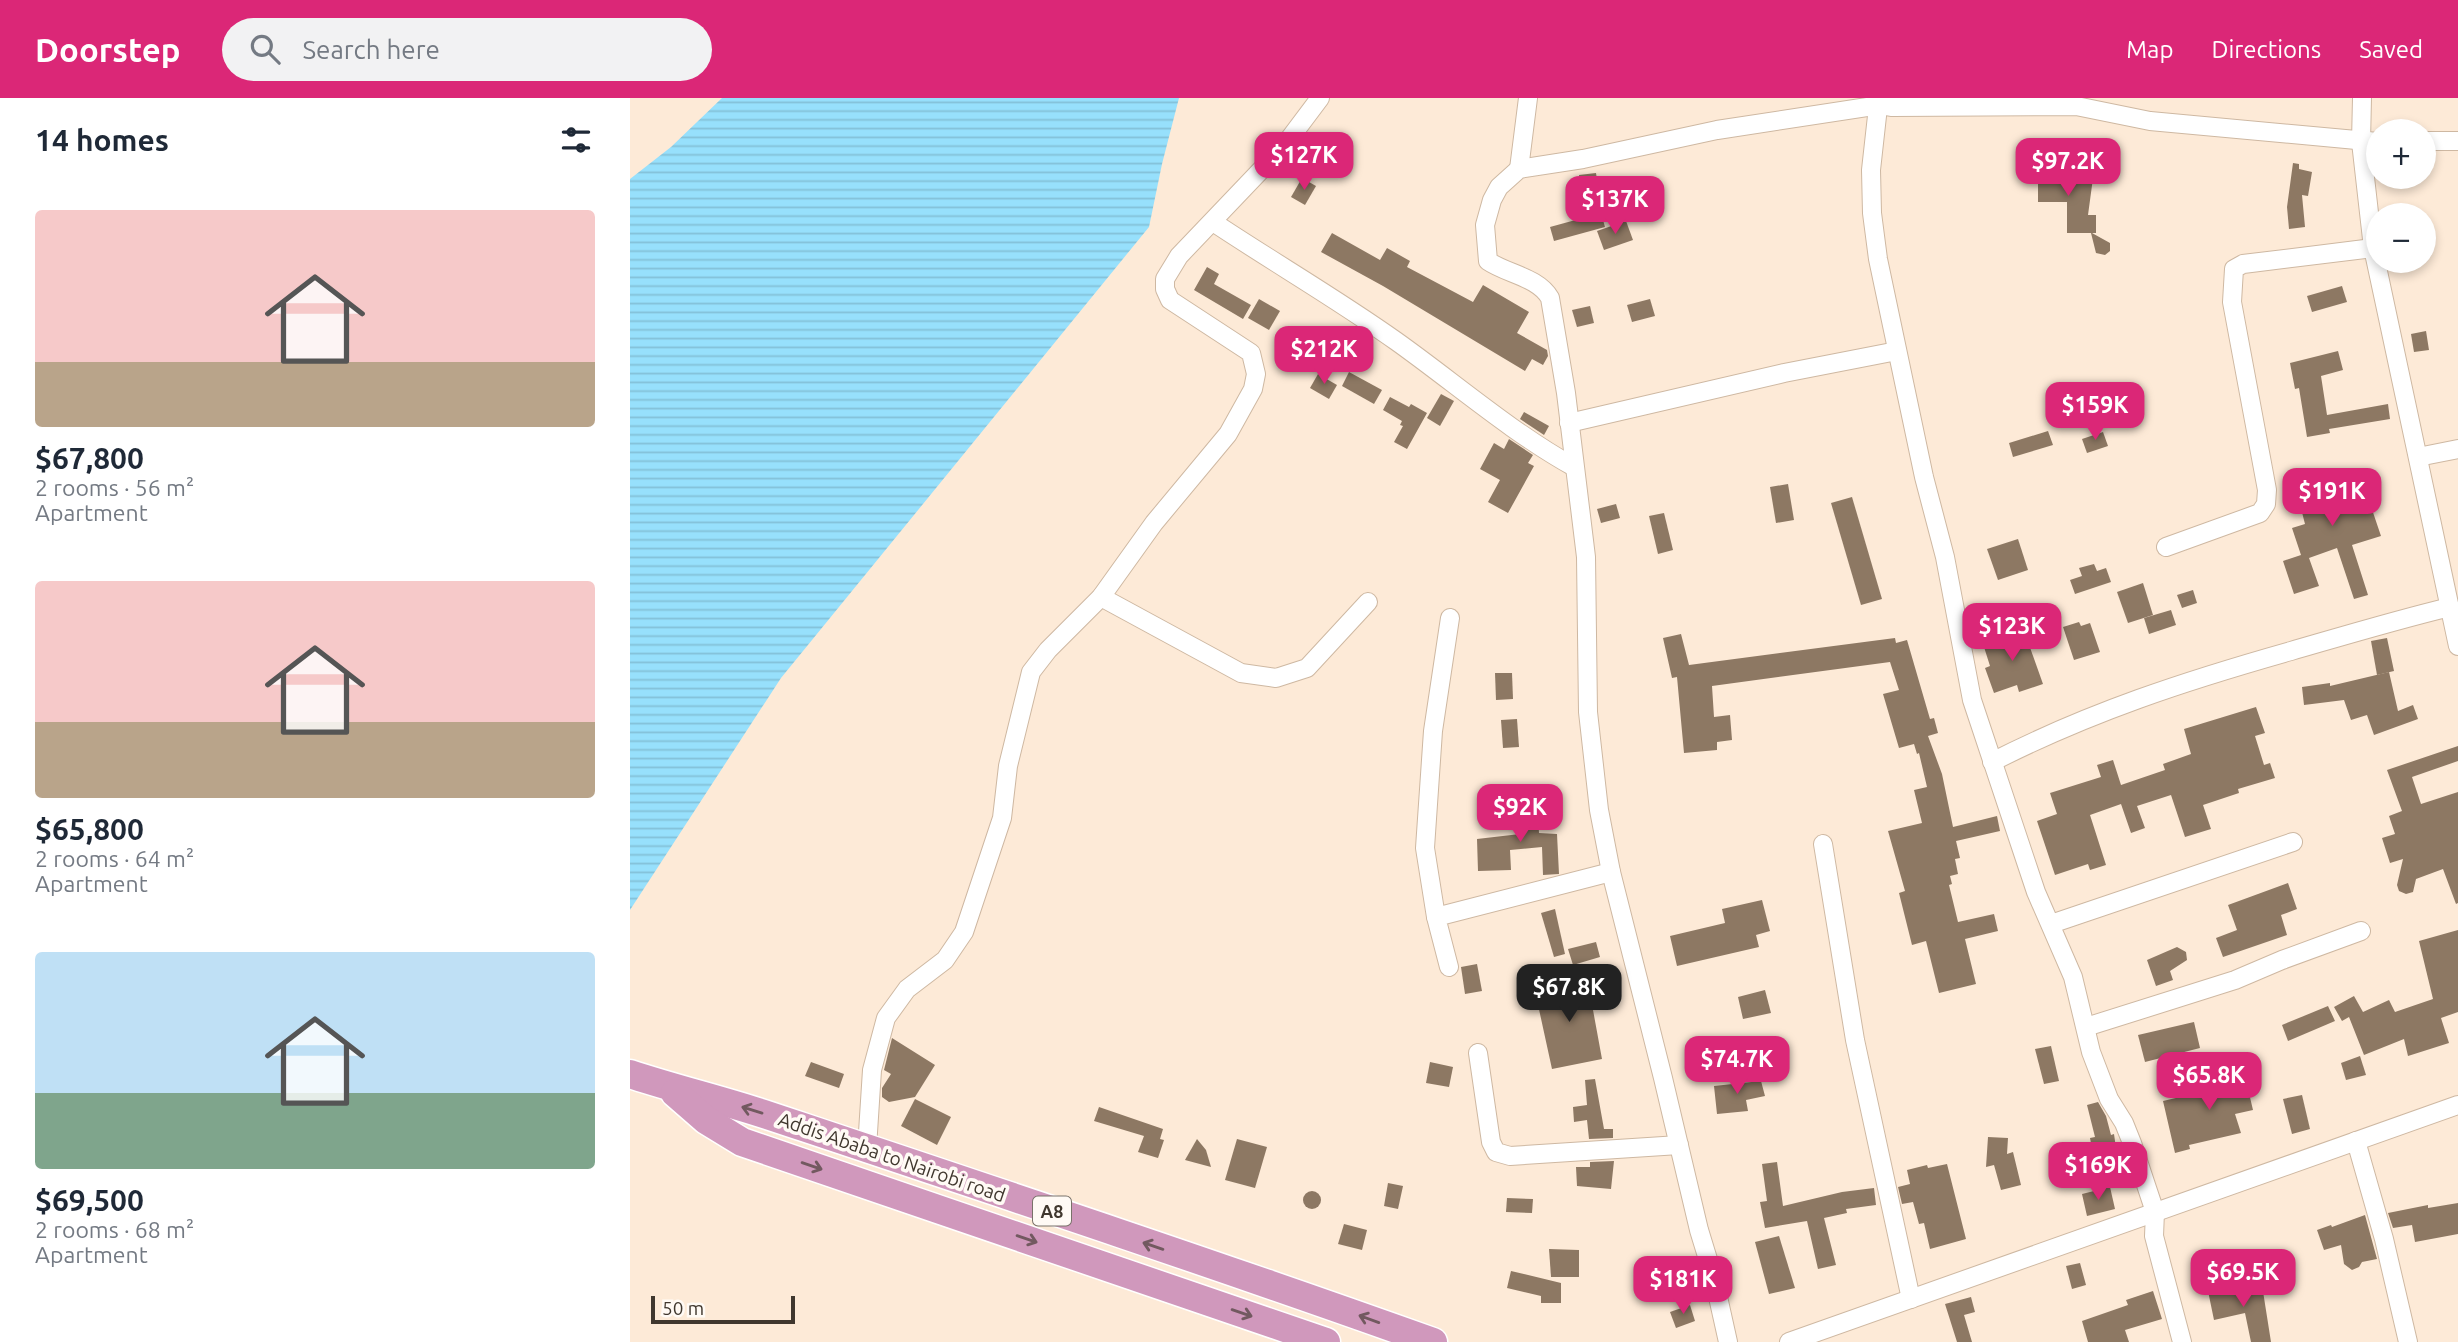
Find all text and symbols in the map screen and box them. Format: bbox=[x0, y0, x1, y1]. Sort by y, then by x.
search box bbox=[222, 18, 712, 81]
icon: search bbox=[246, 30, 284, 68]
text: Doorstep bbox=[35, 31, 180, 68]
text: Search here bbox=[302, 35, 440, 64]
text: Map bbox=[2126, 36, 2173, 63]
text: Directions bbox=[2211, 36, 2321, 63]
text: Saved bbox=[2359, 36, 2423, 63]
map controls bbox=[2366, 119, 2436, 273]
button: + bbox=[2366, 119, 2436, 189]
icon: filters bbox=[557, 121, 595, 159]
text: 14 homes bbox=[35, 123, 169, 157]
pin: $127K bbox=[1255, 132, 1353, 192]
pin: $97.2K bbox=[2011, 139, 2125, 198]
text: $127K bbox=[1270, 142, 1338, 167]
text: $97.2K bbox=[2032, 148, 2104, 173]
pin: $137K bbox=[1566, 176, 1664, 236]
text: $137K bbox=[1581, 186, 1649, 211]
button: − bbox=[2366, 203, 2436, 273]
icon: home bbox=[252, 256, 378, 382]
pin: $212K bbox=[1275, 327, 1373, 386]
text: $212K bbox=[1290, 336, 1358, 361]
pin: $159K bbox=[2046, 382, 2144, 442]
text: $159K bbox=[2061, 392, 2129, 417]
text: $67,800 bbox=[35, 441, 144, 475]
pin: $191K bbox=[2283, 468, 2381, 528]
text: 2 rooms · 56 m² bbox=[35, 475, 194, 500]
text: $191K bbox=[2298, 478, 2366, 503]
text: Apartment bbox=[35, 500, 148, 525]
pin: $123K bbox=[1963, 603, 2061, 663]
text: $123K bbox=[1978, 613, 2046, 638]
icon: home bbox=[252, 627, 378, 753]
pin: $92K bbox=[1479, 784, 1561, 844]
text: $92K bbox=[1493, 794, 1547, 819]
text: $65,800 bbox=[35, 812, 144, 846]
text: 2 rooms · 64 m² bbox=[35, 846, 194, 871]
text: Apartment bbox=[35, 871, 148, 896]
pin: $67.8K bbox=[1512, 964, 1626, 1024]
text: $67.8K bbox=[1533, 974, 1605, 999]
icon: home bbox=[252, 998, 378, 1124]
pin: $74.7K bbox=[1680, 1037, 1794, 1096]
text: $74.7K bbox=[1701, 1046, 1773, 1071]
pin: $65.8K bbox=[2152, 1052, 2266, 1112]
text: $65.8K bbox=[2173, 1062, 2245, 1087]
one-way arrow bbox=[741, 1103, 763, 1116]
street label: Addis Ababa to Nairobi road bbox=[776, 1108, 1008, 1206]
pin: $169K bbox=[2049, 1142, 2147, 1202]
text: $169K bbox=[2064, 1152, 2132, 1177]
one-way arrow bbox=[800, 1161, 822, 1173]
text: $69,500 bbox=[35, 1183, 144, 1217]
road number: A8 bbox=[1033, 1196, 1071, 1226]
text: 2 rooms · 68 m² bbox=[35, 1217, 194, 1242]
one-way arrow bbox=[1015, 1234, 1037, 1246]
one-way arrow bbox=[1143, 1238, 1165, 1251]
text: Apartment bbox=[35, 1242, 148, 1267]
pin: $69.5K bbox=[2186, 1250, 2300, 1309]
pin: $181K bbox=[1634, 1256, 1732, 1316]
text: $69.5K bbox=[2207, 1259, 2279, 1284]
text: $181K bbox=[1649, 1266, 1717, 1291]
scale bar bbox=[651, 1293, 794, 1325]
text: 50 m bbox=[662, 1297, 704, 1319]
one-way arrow bbox=[1231, 1308, 1253, 1320]
one-way arrow bbox=[1358, 1312, 1380, 1324]

